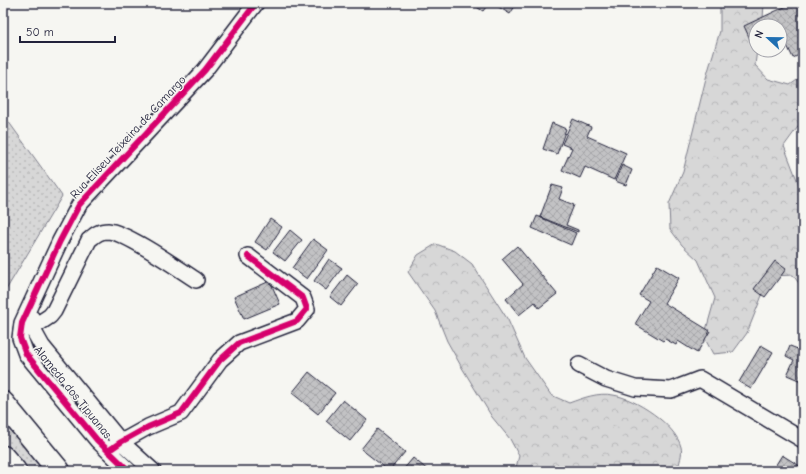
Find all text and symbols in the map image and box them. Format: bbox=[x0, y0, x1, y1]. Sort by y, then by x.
scale bar bbox=[20, 18, 115, 44]
north arrow bbox=[748, 18, 788, 58]
text: 50 m bbox=[26, 25, 54, 39]
text: N bbox=[752, 29, 767, 40]
street label: Rua Eliseu Teixeira de Camargo bbox=[67, 73, 189, 201]
street label: Alameda dos Tipuanas bbox=[31, 343, 115, 441]

